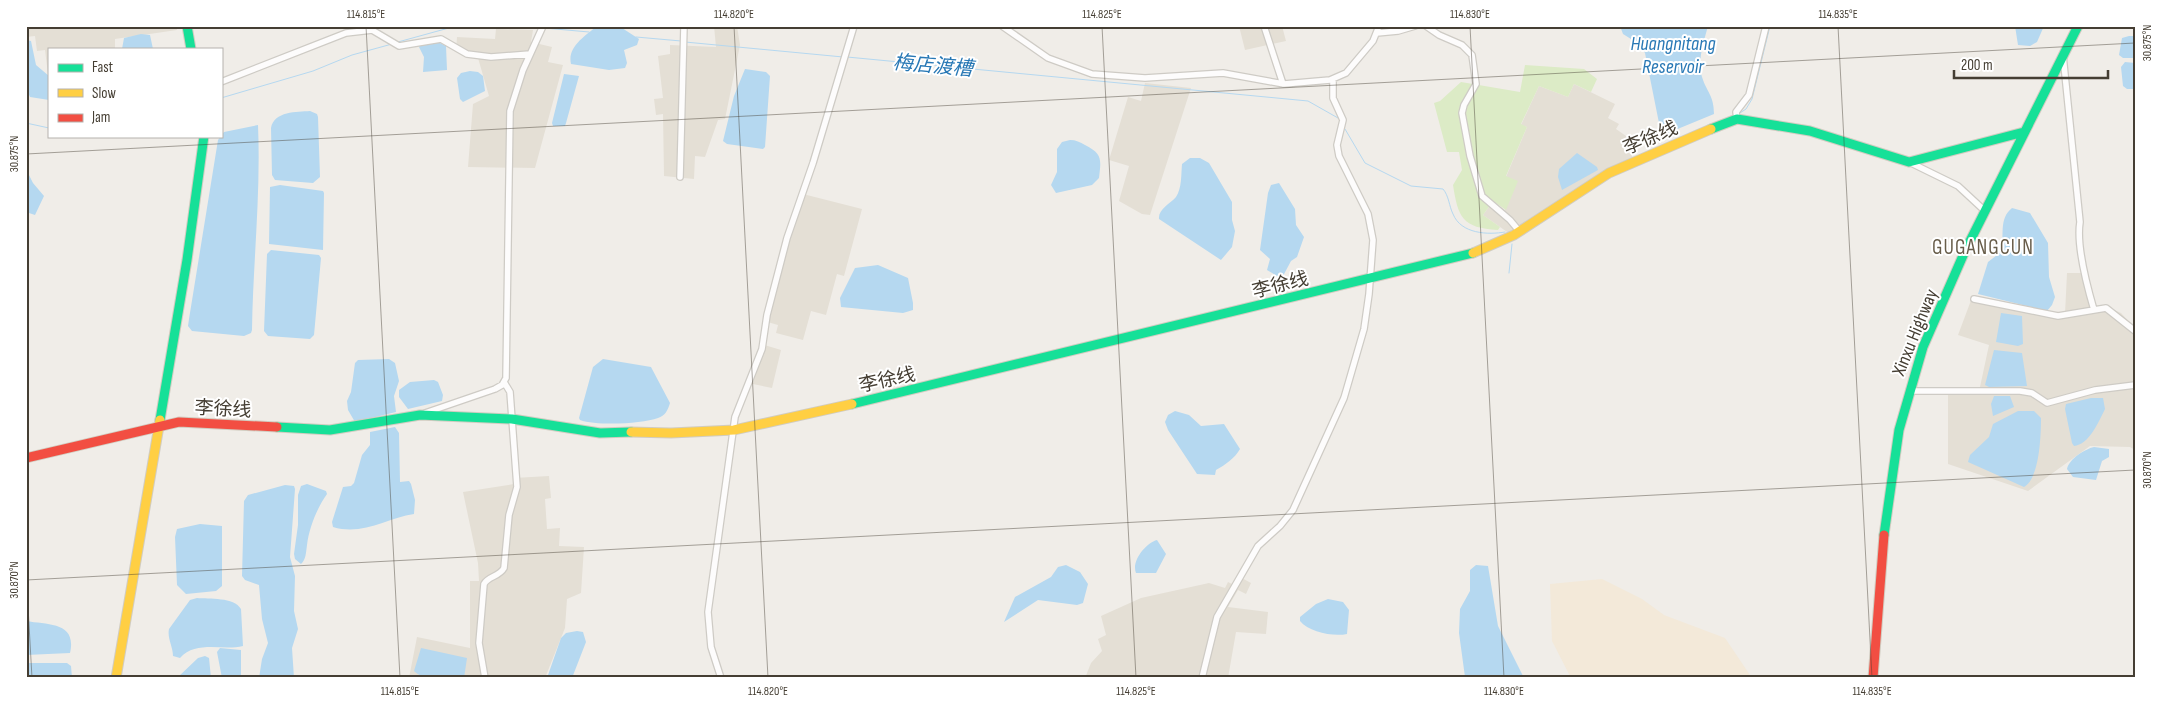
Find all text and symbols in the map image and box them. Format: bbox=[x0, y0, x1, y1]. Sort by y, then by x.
text: 114.815°E bbox=[347, 7, 385, 22]
text: 114.820°E bbox=[714, 7, 754, 22]
text: 114.825°E bbox=[1082, 7, 1122, 22]
text: 114.830°E bbox=[1450, 7, 1490, 22]
text: 114.835°E bbox=[1818, 7, 1858, 22]
text: 30.875°N bbox=[2140, 25, 2155, 61]
water label: Huangnitang Reservoir bbox=[1630, 32, 1716, 79]
legend bbox=[48, 48, 222, 138]
scale bar bbox=[1954, 48, 2107, 80]
water label: 梅店渡槽 bbox=[892, 51, 978, 82]
text: 200 m bbox=[1961, 56, 1993, 75]
text: Fast bbox=[92, 58, 114, 77]
text: Slow bbox=[92, 84, 116, 103]
text: Jam bbox=[91, 108, 110, 127]
street label: 李徐线 bbox=[1620, 117, 1681, 160]
text: 30.875°N bbox=[7, 136, 22, 172]
district label: GUGANGCUN bbox=[1932, 235, 2034, 260]
street label: 李徐线 bbox=[1250, 267, 1311, 304]
street label: Xinxu Highway bbox=[1887, 285, 1943, 380]
street label: 李徐线 bbox=[857, 363, 918, 398]
street label: 李徐线 bbox=[194, 397, 252, 422]
text: 30.870°N bbox=[2140, 451, 2155, 489]
text: 30.870°N bbox=[7, 561, 22, 599]
text: 114.815°E bbox=[381, 684, 419, 699]
text: 114.820°E bbox=[748, 684, 788, 699]
text: 114.825°E bbox=[1116, 684, 1156, 699]
text: 114.830°E bbox=[1484, 684, 1524, 699]
text: 114.835°E bbox=[1852, 684, 1892, 699]

